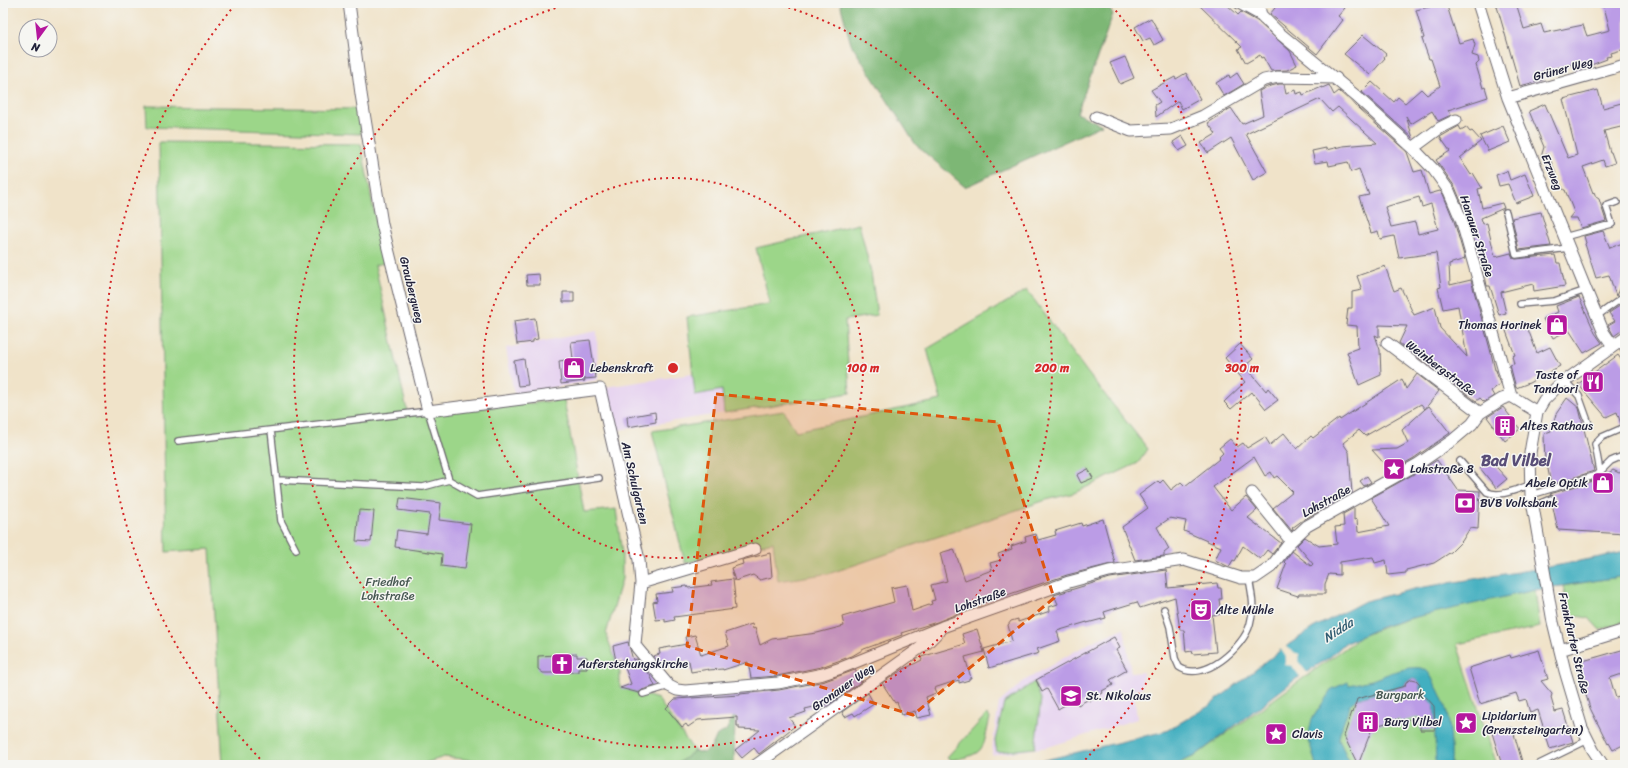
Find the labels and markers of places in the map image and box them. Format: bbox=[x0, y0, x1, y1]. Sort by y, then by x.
shop icon: Thomas Horinek bbox=[1544, 312, 1570, 338]
place label: Thomas Horinek bbox=[1458, 314, 1542, 336]
shop icon: Lebenskraft bbox=[561, 355, 587, 381]
place label: Lebenskraft bbox=[590, 357, 654, 379]
centre of rings bbox=[666, 361, 680, 375]
place label: Taste of Tandoori bbox=[1533, 364, 1580, 400]
restaurant icon: Taste of Tandoori bbox=[1580, 369, 1606, 395]
building icon: Altes Rathaus bbox=[1492, 413, 1518, 439]
place label: Altes Rathaus bbox=[1519, 415, 1593, 437]
place icon: Lohstraße 8 bbox=[1381, 456, 1407, 482]
place label: Lohstraße 8 bbox=[1410, 458, 1474, 480]
shop icon: Abele Optik bbox=[1590, 470, 1616, 496]
place label: Abele Optik bbox=[1525, 472, 1589, 494]
bank icon: BVB Volksbank bbox=[1452, 490, 1478, 516]
place label: BVB Volksbank bbox=[1480, 492, 1558, 514]
theatre icon: Alte Mühle bbox=[1188, 597, 1214, 623]
place label: Alte Mühle bbox=[1215, 599, 1274, 621]
church icon: Auferstehungskirche bbox=[549, 651, 575, 677]
place label: Auferstehungskirche bbox=[577, 653, 688, 675]
school or university icon: St. Nikolaus bbox=[1058, 683, 1084, 709]
place label: St. Nikolaus bbox=[1086, 685, 1152, 707]
place label: Lipidarium (Grenzsteingarten) bbox=[1482, 705, 1583, 741]
building icon: Burg Vilbel bbox=[1355, 709, 1381, 735]
place icon: Lipidarium (Grenzsteingarten) bbox=[1453, 710, 1479, 736]
place label: Burg Vilbel bbox=[1384, 711, 1442, 733]
place icon: Clavis bbox=[1263, 721, 1289, 747]
place label: Clavis bbox=[1292, 723, 1323, 745]

